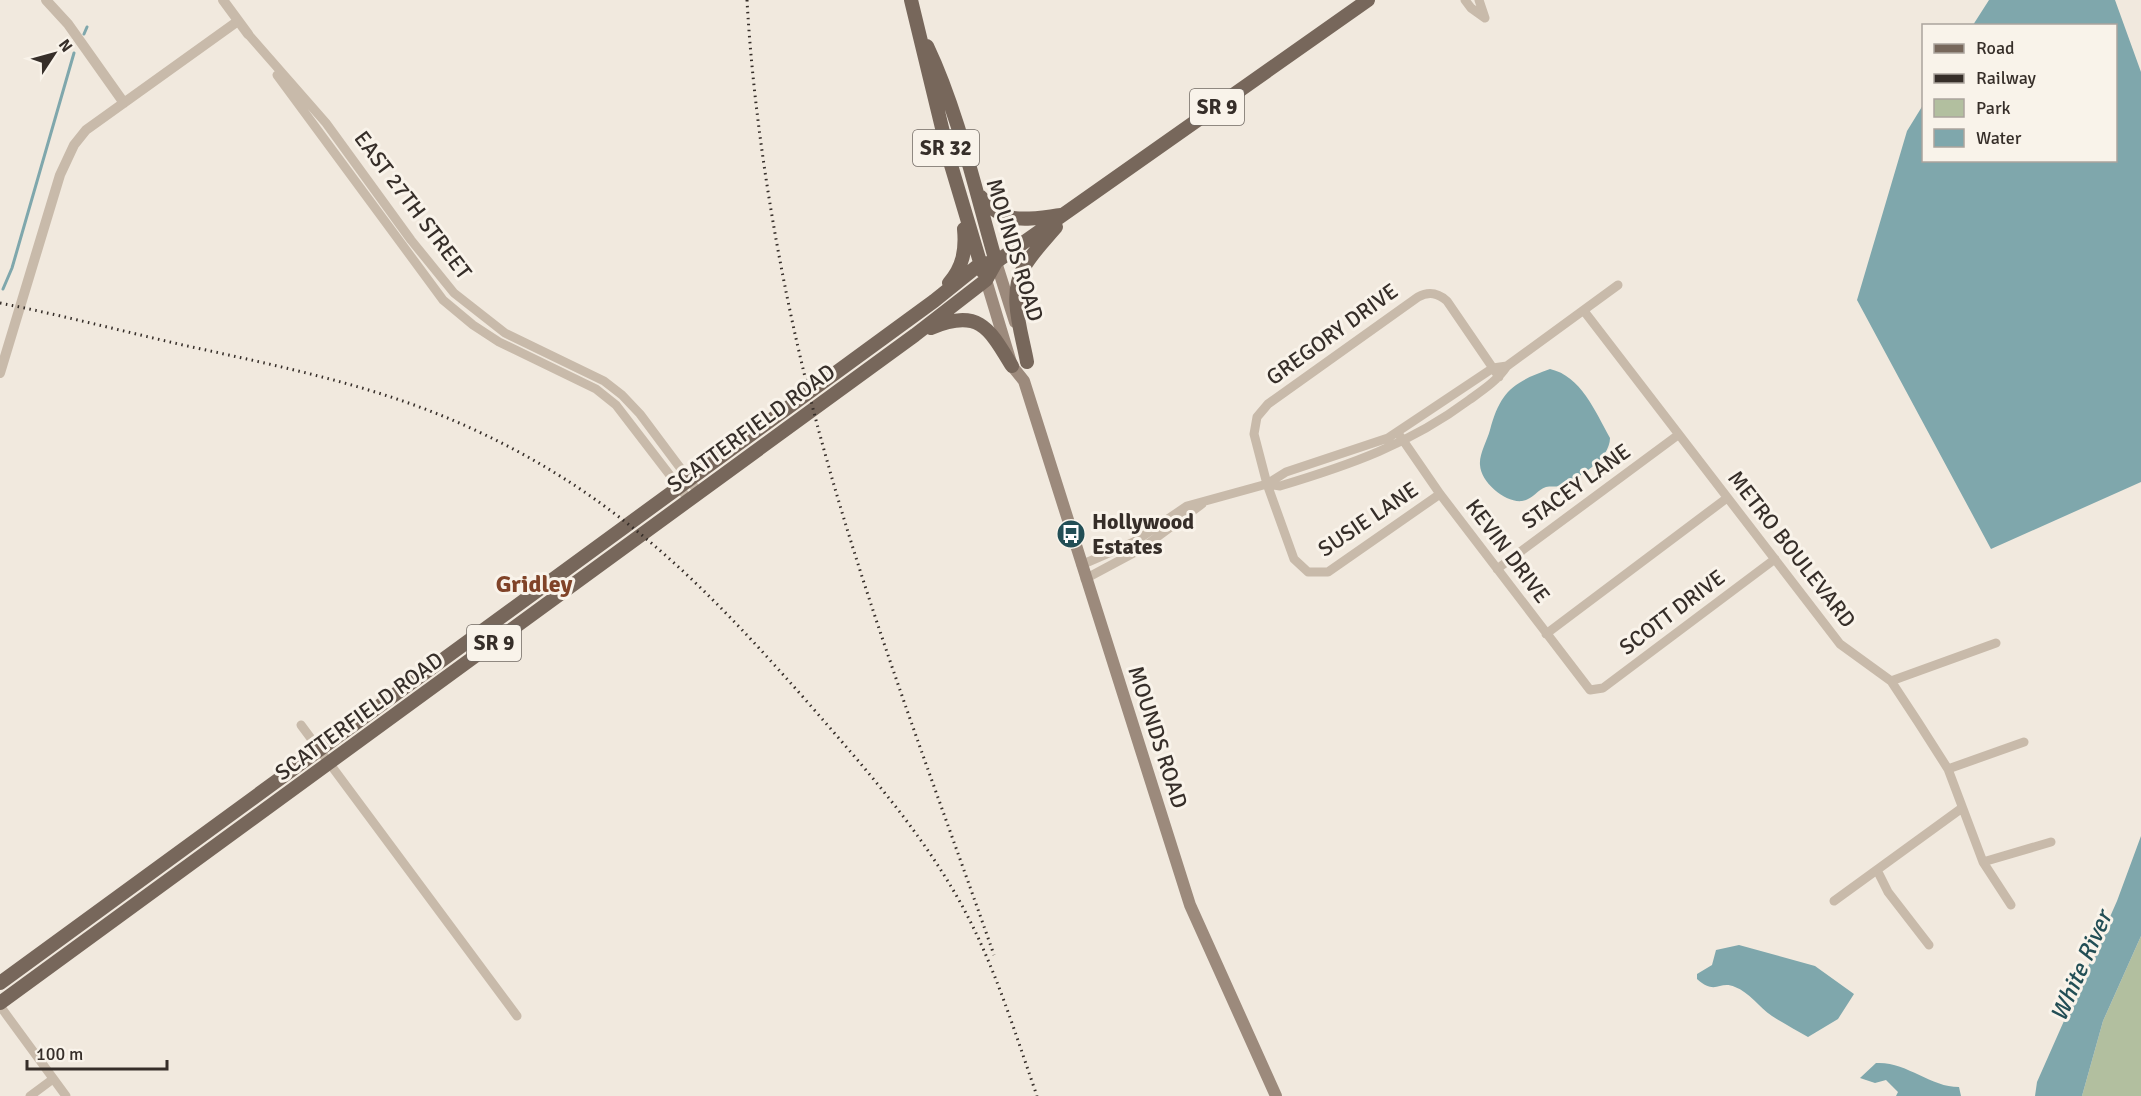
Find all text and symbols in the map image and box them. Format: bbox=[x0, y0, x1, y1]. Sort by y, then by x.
north arrow bbox=[24, 24, 84, 84]
legend bbox=[1922, 24, 2117, 162]
text: N bbox=[54, 35, 77, 56]
text: Road bbox=[1976, 37, 2015, 59]
text: Railway bbox=[1976, 67, 2037, 89]
road number: SR 9 bbox=[1190, 89, 1244, 125]
text: Park bbox=[1976, 97, 2011, 119]
street label: EAST 27TH STREET bbox=[348, 125, 478, 285]
text: Water bbox=[1976, 127, 2022, 149]
road number: SR 32 bbox=[913, 130, 979, 166]
street label: MOUNDS ROAD bbox=[980, 175, 1050, 325]
street label: GREGORY DRIVE bbox=[1261, 277, 1403, 391]
street label: SCATTERFIELD ROAD bbox=[662, 358, 840, 498]
street label: STACEY LANE bbox=[1516, 437, 1636, 535]
street label: METRO BOULEVARD bbox=[1722, 465, 1862, 633]
street label: SUSIE LANE bbox=[1313, 476, 1423, 562]
street label: KEVIN DRIVE bbox=[1460, 494, 1556, 608]
place label: Hollywood Estates bbox=[1092, 508, 1194, 560]
bus stop icon: Hollywood Estates bbox=[1055, 518, 1087, 550]
street label: SCOTT DRIVE bbox=[1614, 564, 1730, 660]
district label: Gridley bbox=[496, 569, 572, 599]
road number: SR 9 bbox=[467, 625, 521, 661]
street label: SCATTERFIELD ROAD bbox=[270, 646, 448, 786]
street label: MOUNDS ROAD bbox=[1122, 662, 1194, 812]
water label: White River bbox=[2043, 903, 2120, 1026]
scale bar bbox=[27, 1033, 166, 1071]
text: 100 m bbox=[36, 1043, 83, 1065]

